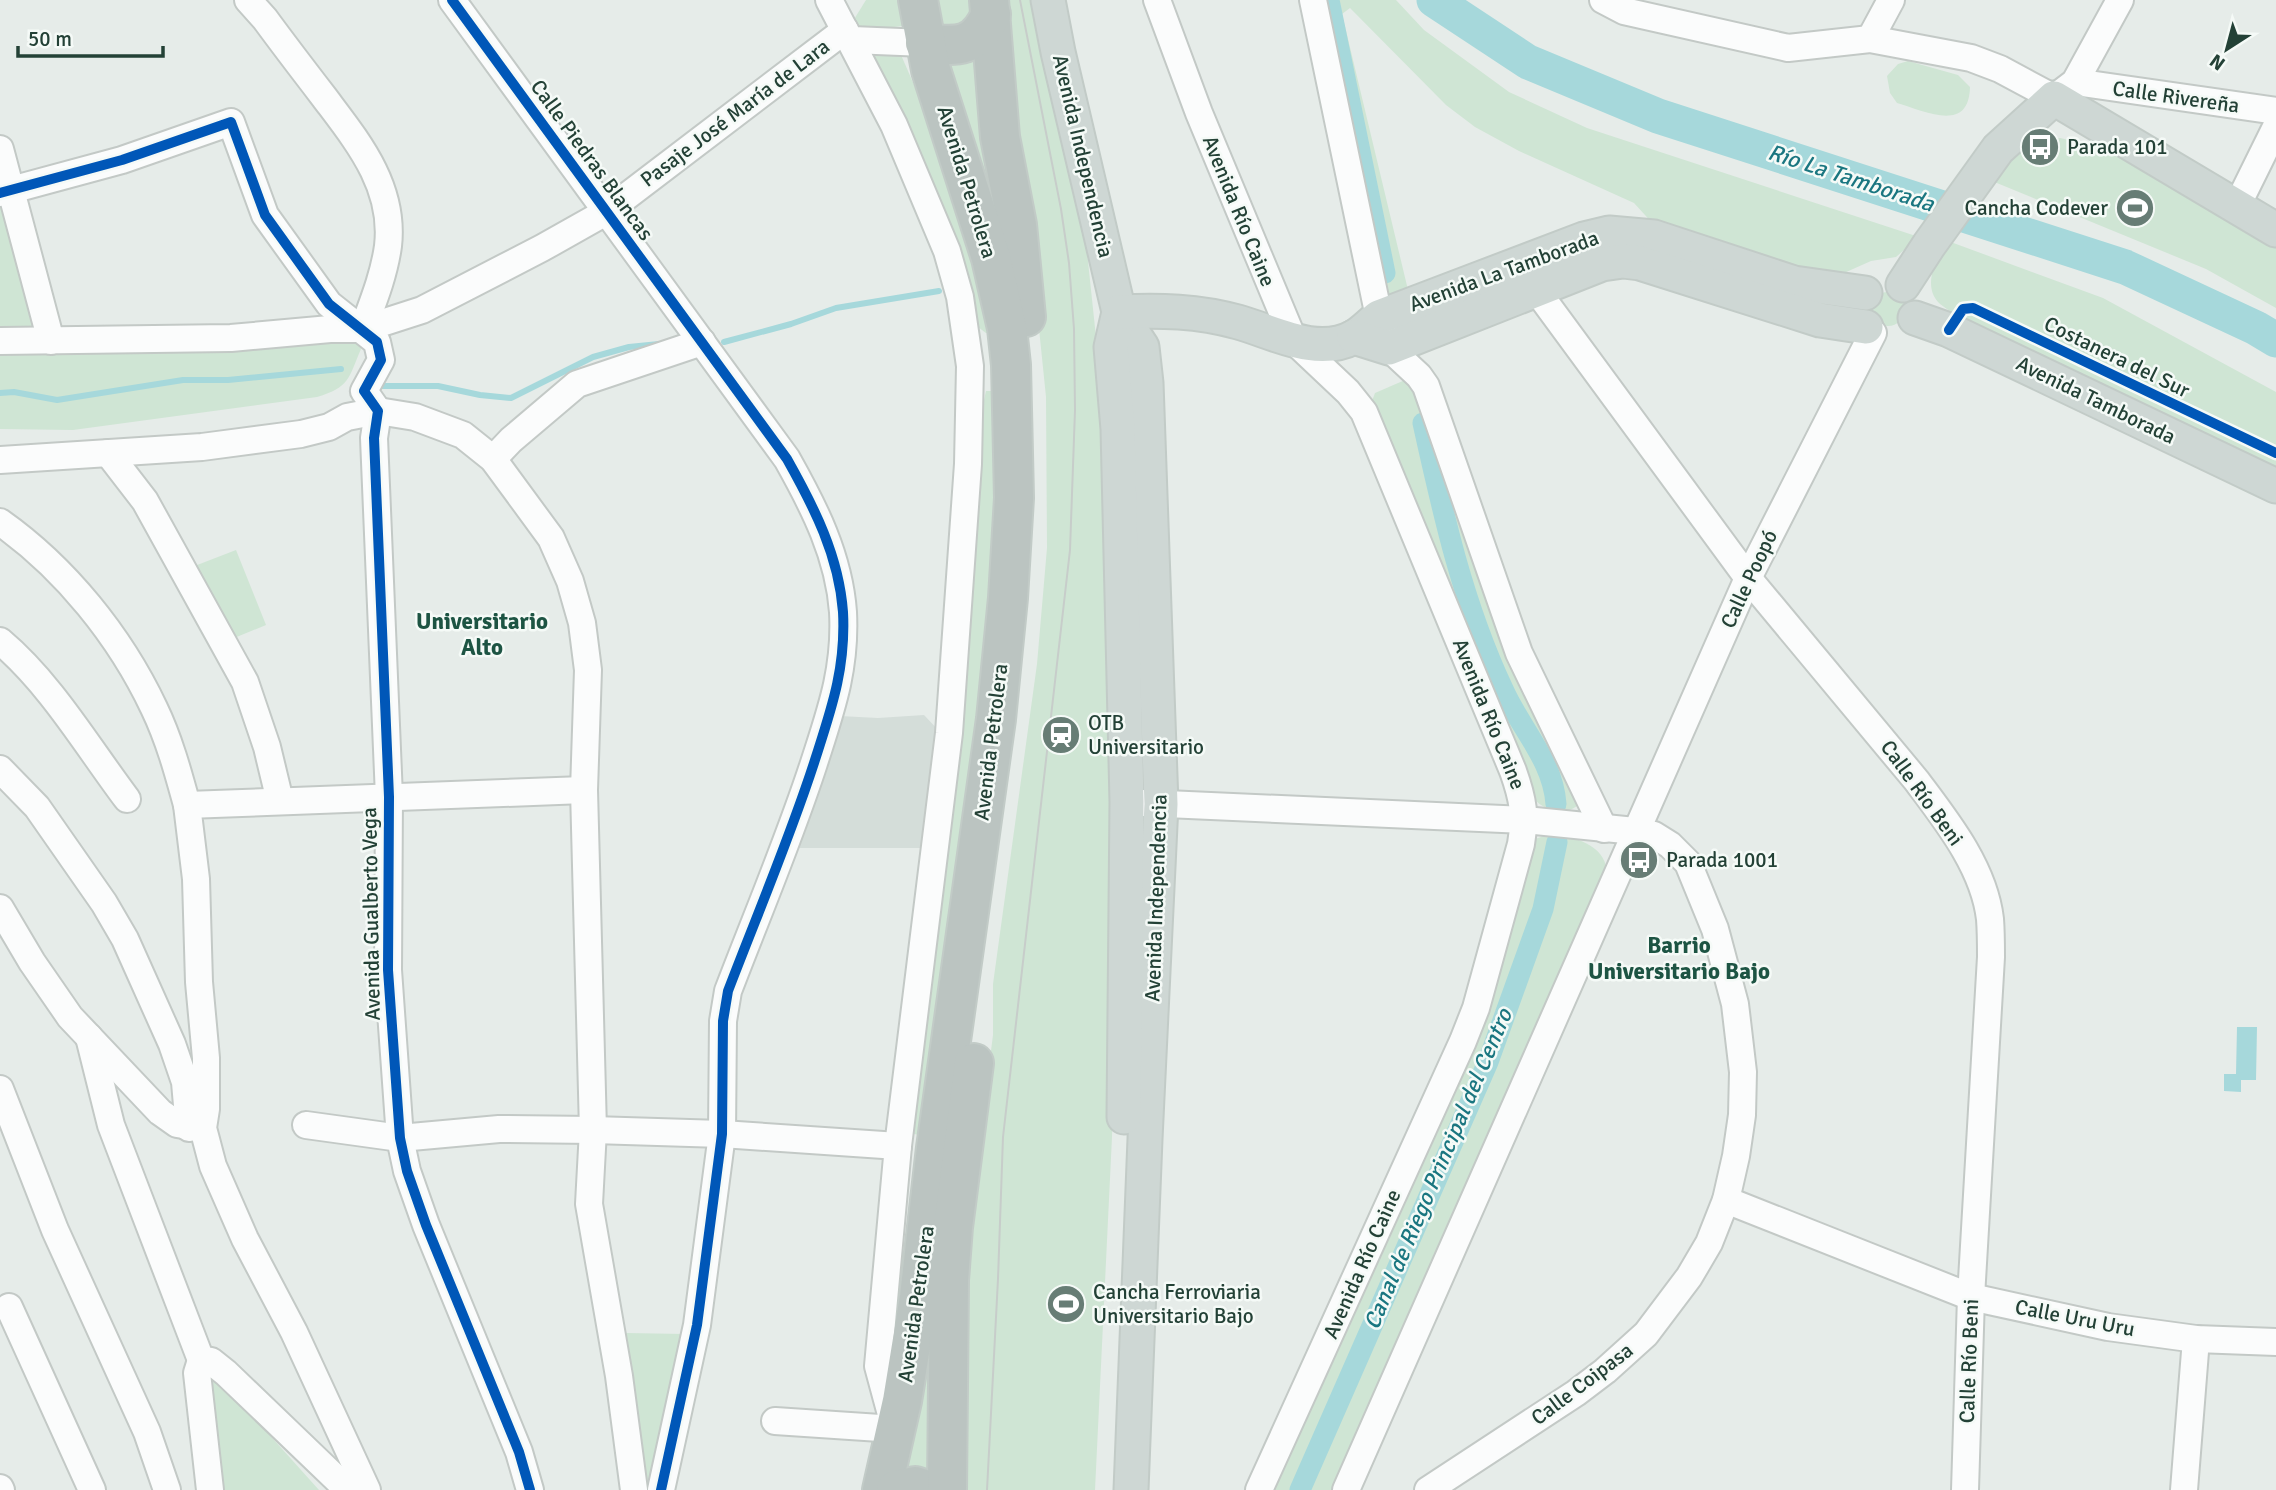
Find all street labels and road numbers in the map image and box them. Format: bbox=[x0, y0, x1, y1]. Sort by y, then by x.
street label: Pasaje José María de Lara bbox=[635, 33, 835, 193]
street label: Avenida Independencia bbox=[1047, 52, 1119, 260]
street label: Calle Piedras Blancas bbox=[525, 75, 659, 245]
street label: Calle Rivereña bbox=[2111, 75, 2241, 119]
street label: Avenida Petrolera bbox=[931, 103, 1003, 261]
street label: Avenida Río Caine bbox=[1197, 132, 1281, 290]
street label: Avenida La Tamborada bbox=[1406, 225, 1602, 317]
street label: Costanera del Sur bbox=[2040, 311, 2194, 404]
street label: Avenida Tamborada bbox=[2012, 350, 2180, 450]
street label: Calle Poopó bbox=[1715, 526, 1783, 632]
street label: Avenida Río Caine bbox=[1447, 635, 1531, 793]
street label: Avenida Petrolera bbox=[968, 662, 1014, 822]
street label: Calle Río Beni bbox=[1875, 735, 1969, 851]
street label: Avenida Independencia bbox=[1139, 794, 1173, 1002]
street label: Avenida Gualberto Vega bbox=[356, 807, 386, 1021]
street label: Avenida Río Caine bbox=[1317, 1185, 1407, 1343]
street label: Avenida Petrolera bbox=[892, 1224, 940, 1384]
street label: Calle Uru Uru bbox=[2013, 1294, 2137, 1342]
street label: Calle Río Beni bbox=[1954, 1298, 1984, 1424]
street label: Calle Coipasa bbox=[1526, 1337, 1638, 1431]

